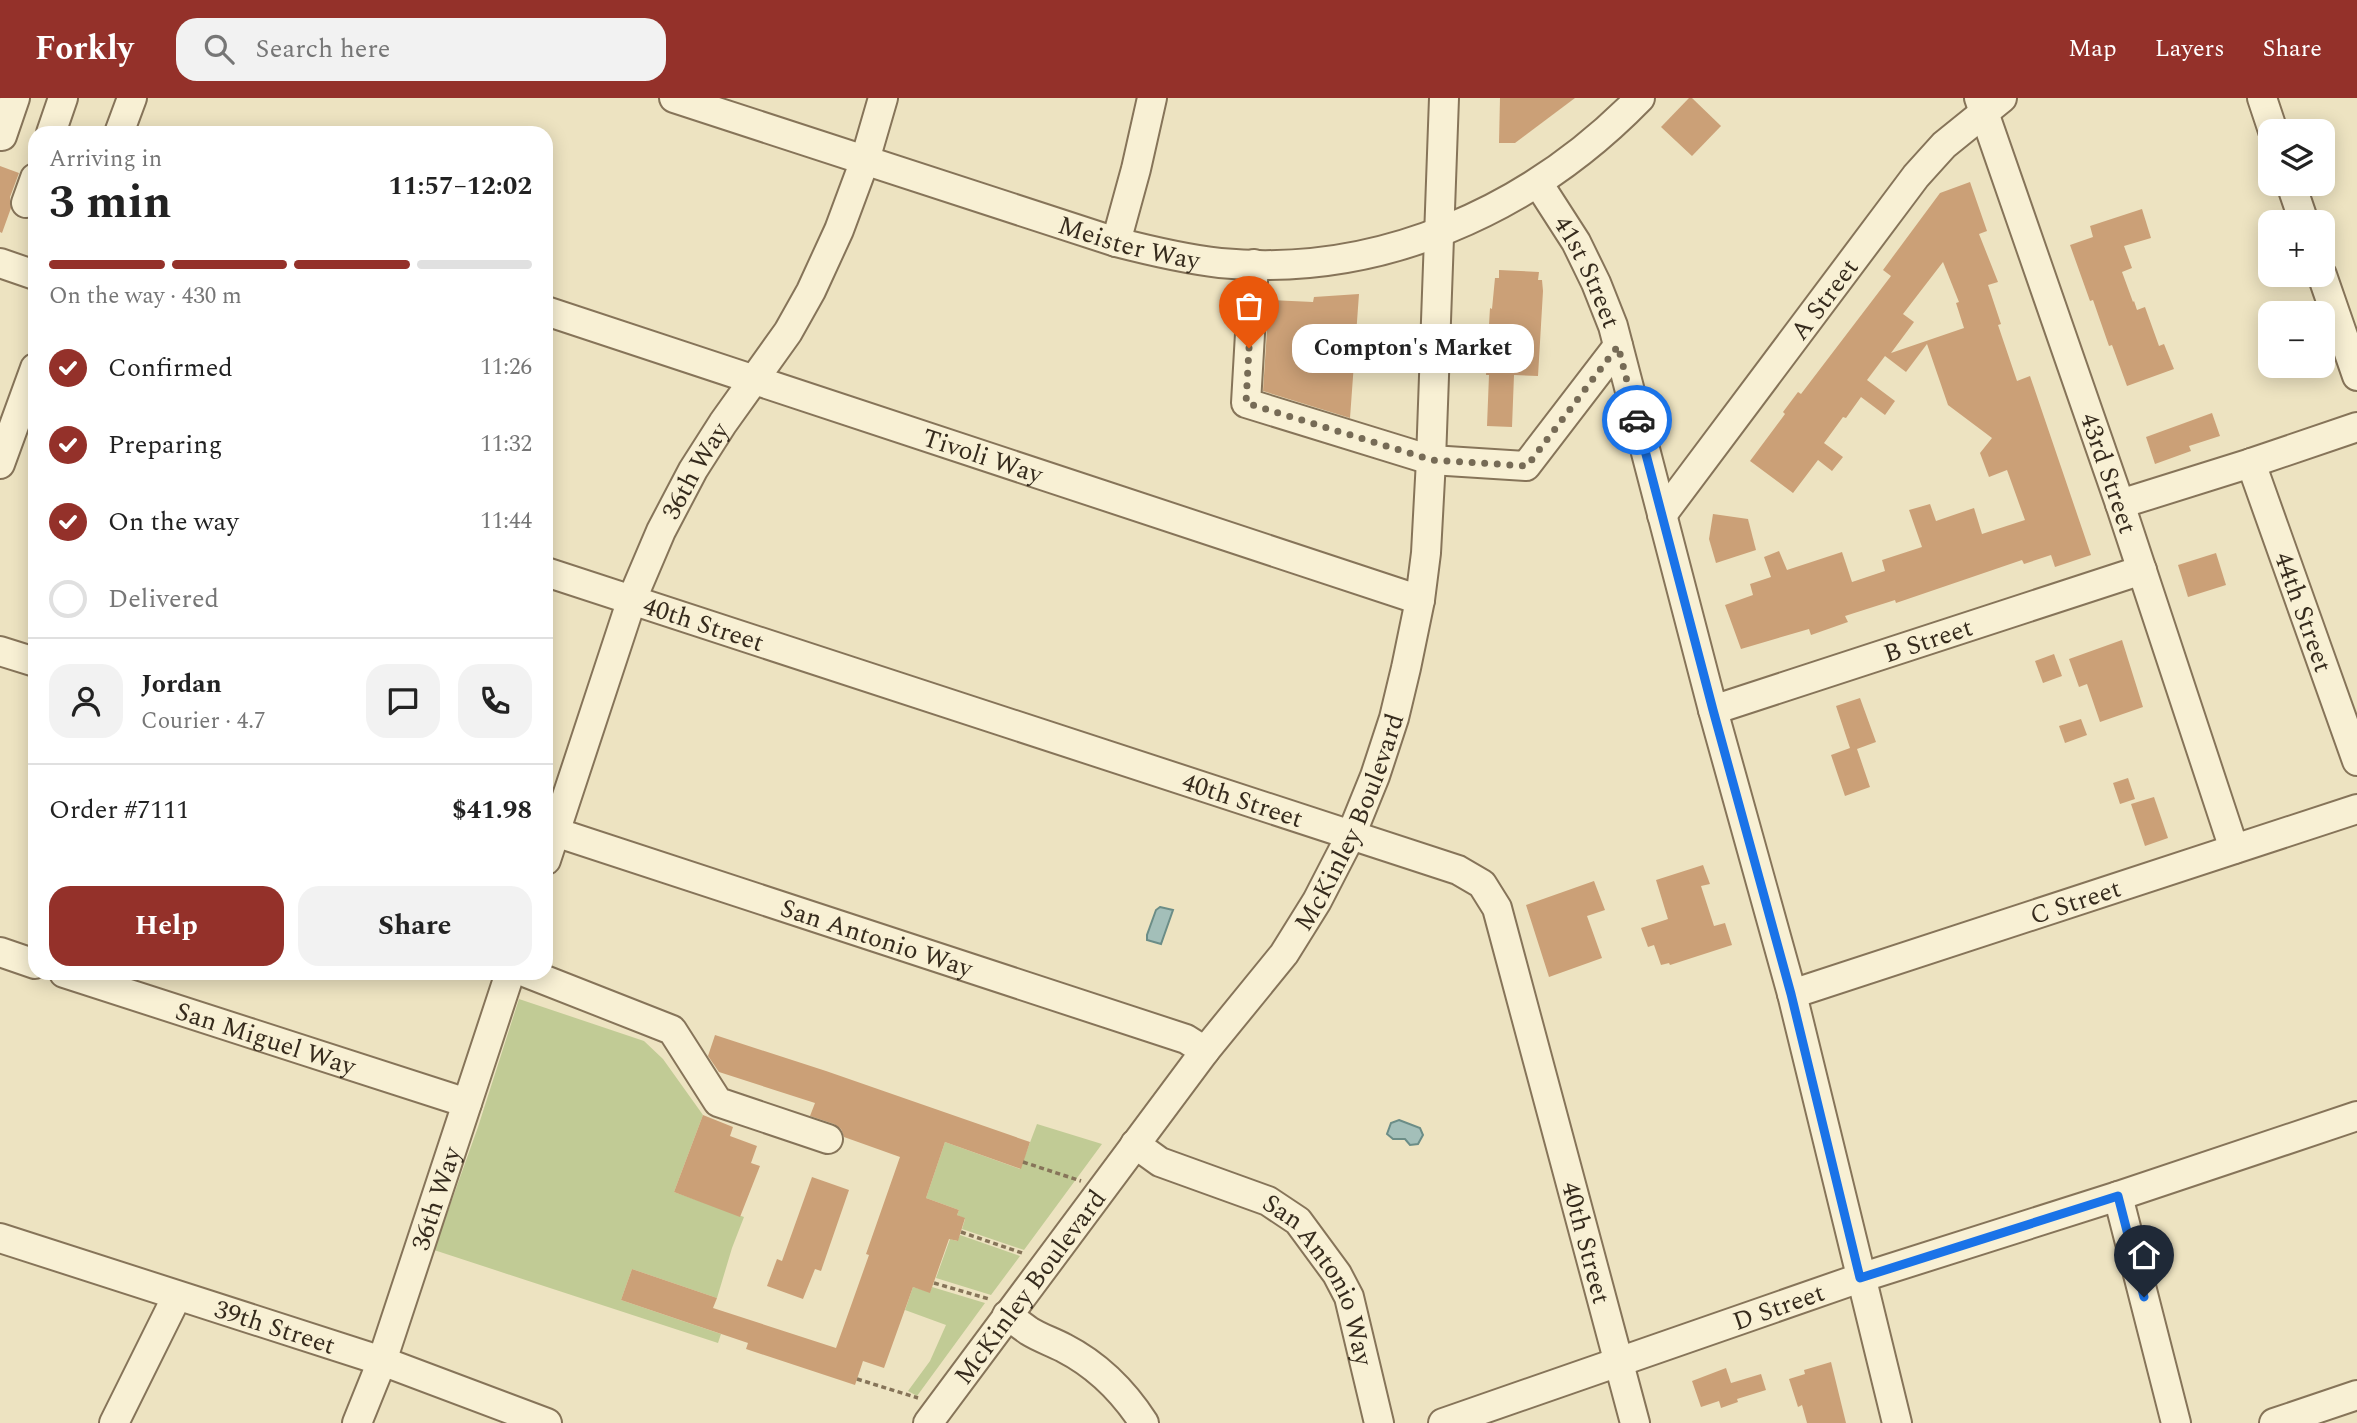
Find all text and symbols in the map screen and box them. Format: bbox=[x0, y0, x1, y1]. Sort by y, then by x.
search box bbox=[176, 18, 666, 81]
text: Forkly bbox=[35, 24, 134, 74]
text: Search here bbox=[256, 29, 390, 69]
icon: search bbox=[200, 30, 238, 68]
text: Map bbox=[2068, 31, 2117, 67]
text: Layers bbox=[2155, 31, 2225, 67]
text: Share bbox=[2263, 31, 2322, 67]
map controls bbox=[2258, 119, 2335, 378]
button: layers bbox=[2258, 119, 2335, 196]
text: Arriving in bbox=[49, 142, 162, 177]
text: 11:57–12:02 bbox=[388, 166, 532, 206]
text: 3 min bbox=[49, 168, 171, 238]
street label: Meister Way bbox=[1053, 205, 1204, 281]
street label: 41st Street bbox=[1543, 208, 1631, 334]
button: + bbox=[2258, 210, 2335, 287]
street label: A Street bbox=[1780, 250, 1869, 349]
pin bbox=[1219, 276, 1279, 348]
text: On the way · 430 m bbox=[49, 279, 242, 314]
icon: bag bbox=[1230, 287, 1268, 325]
button: − bbox=[2258, 301, 2335, 378]
callout: Compton's Market bbox=[1291, 324, 1532, 372]
text: Compton's Market bbox=[1314, 331, 1512, 366]
text: Confirmed bbox=[108, 348, 233, 388]
icon: check bbox=[49, 349, 87, 387]
text: 11:26 bbox=[480, 350, 532, 385]
courier bbox=[1602, 385, 1672, 455]
icon: car bbox=[1618, 401, 1656, 439]
street label: 43rd Street bbox=[2069, 407, 2147, 539]
street label: 36th Way bbox=[652, 413, 741, 527]
street label: Tivoli Way bbox=[917, 418, 1049, 495]
text: Preparing bbox=[108, 425, 222, 465]
icon: check bbox=[49, 426, 87, 464]
text: 11:32 bbox=[480, 427, 532, 462]
text: On the way bbox=[108, 502, 239, 542]
icon: check bbox=[49, 503, 87, 541]
text: 11:44 bbox=[480, 504, 532, 539]
street label: 44th Street bbox=[2263, 547, 2343, 678]
text: Delivered bbox=[108, 579, 219, 619]
street label: 40th Street bbox=[638, 586, 769, 663]
street label: B Street bbox=[1878, 608, 1978, 674]
button: person bbox=[49, 664, 123, 738]
text: Jordan bbox=[141, 664, 222, 704]
button: chat bbox=[366, 664, 440, 738]
button: phone bbox=[458, 664, 532, 738]
text: Courier · 4.7 bbox=[141, 704, 266, 739]
street label: McKinley Boulevard bbox=[1284, 708, 1415, 939]
street label: 40th Street bbox=[1177, 762, 1308, 839]
text: Order #7111 bbox=[49, 790, 189, 830]
text: $41.98 bbox=[452, 790, 532, 830]
street label: C Street bbox=[2025, 869, 2126, 936]
button: Help bbox=[49, 886, 284, 966]
button: Share bbox=[298, 886, 532, 966]
street label: San Antonio Way bbox=[775, 888, 979, 989]
street label: San Miguel Way bbox=[170, 991, 362, 1087]
street label: 36th Way bbox=[401, 1140, 473, 1256]
street label: 40th Street bbox=[1550, 1177, 1621, 1309]
street label: McKinley Boulevard bbox=[944, 1181, 1116, 1393]
street label: San Antonio Way bbox=[1254, 1184, 1384, 1371]
pin bbox=[2114, 1225, 2174, 1297]
icon: home bbox=[2125, 1236, 2163, 1274]
street label: D Street bbox=[1727, 1273, 1830, 1342]
street label: 39th Street bbox=[209, 1289, 340, 1366]

